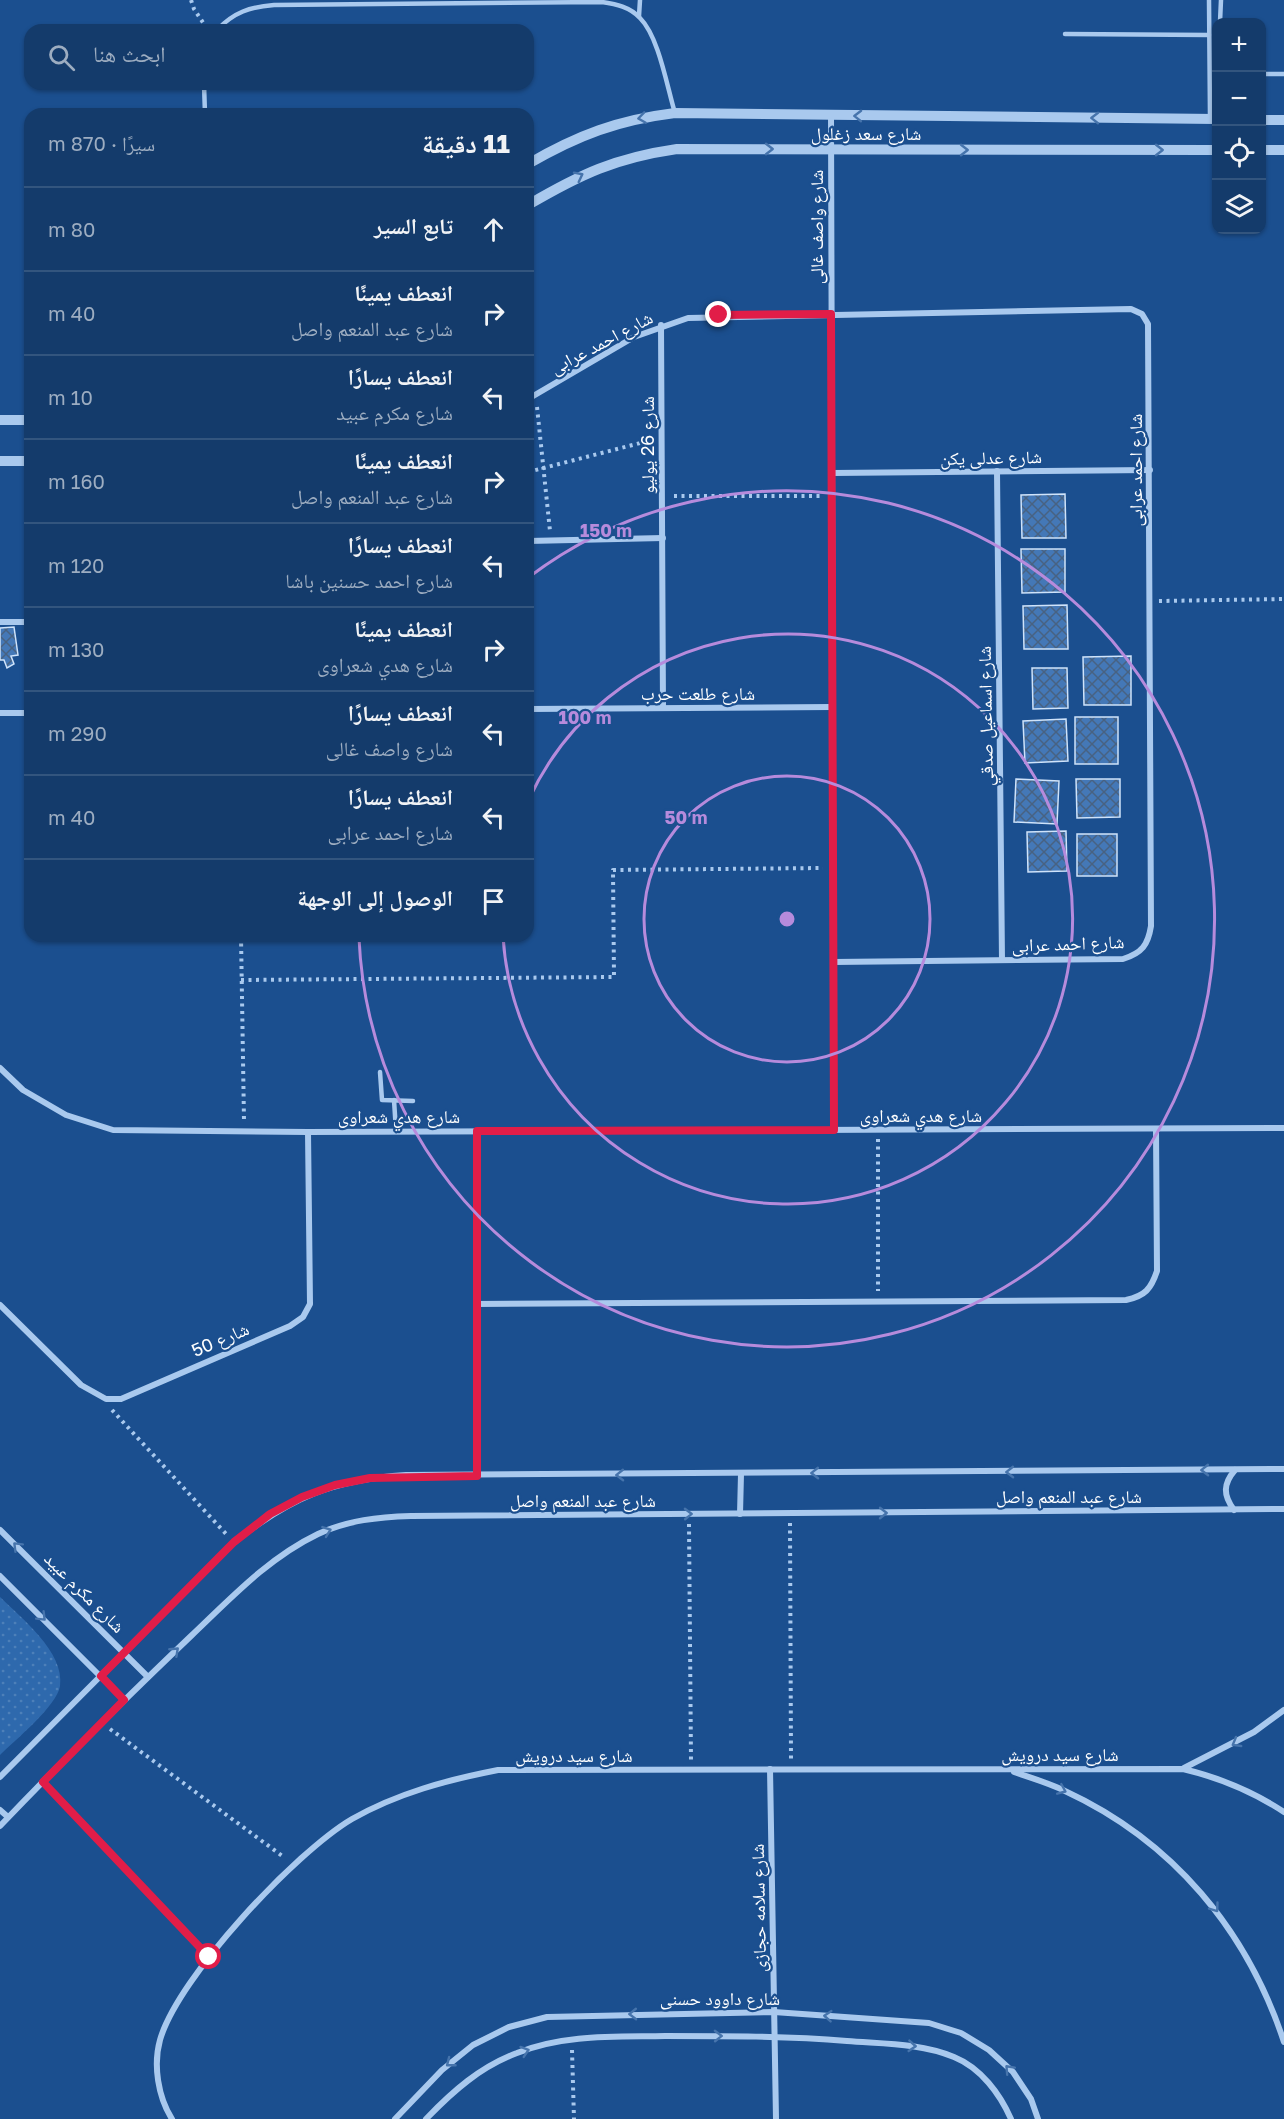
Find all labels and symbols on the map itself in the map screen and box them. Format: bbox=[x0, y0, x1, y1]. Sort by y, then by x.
one-way arrow bbox=[854, 109, 863, 122]
one-way arrow bbox=[638, 111, 647, 123]
one-way arrow bbox=[1091, 112, 1100, 124]
street label: شارع سعد زغلول bbox=[811, 122, 921, 145]
one-way arrow bbox=[765, 143, 774, 155]
one-way arrow bbox=[960, 144, 969, 156]
one-way arrow bbox=[1155, 144, 1164, 156]
street label: شارع واصف غالى bbox=[805, 170, 828, 284]
one-way arrow bbox=[572, 172, 583, 184]
route end bbox=[705, 301, 731, 327]
street label: شارع احمد عرابى bbox=[546, 306, 656, 379]
street label: شارع 26 يوليو bbox=[636, 396, 659, 494]
street label: شارع احمد عرابى bbox=[1124, 414, 1147, 526]
street label: شارع عدلى يكن bbox=[940, 445, 1042, 470]
text: 150 m bbox=[580, 519, 632, 541]
street label: شارع اسماعيل صدقي bbox=[973, 646, 1002, 786]
street label: شارع طلعت حرب bbox=[641, 682, 755, 705]
text: 100 m bbox=[559, 706, 611, 728]
text: 50 m bbox=[665, 806, 707, 828]
centre of rings bbox=[777, 909, 797, 929]
street label: شارع احمد عرابى bbox=[1011, 930, 1125, 957]
street label: شارع هدي شعراوى bbox=[860, 1104, 982, 1131]
street label: شارع هدي شعراوى bbox=[338, 1105, 460, 1132]
street label: شارع 50 bbox=[188, 1317, 252, 1362]
one-way arrow bbox=[1200, 1464, 1209, 1476]
one-way arrow bbox=[1005, 1465, 1014, 1478]
one-way arrow bbox=[810, 1467, 819, 1479]
one-way arrow bbox=[615, 1469, 624, 1481]
street label: شارع عبد المنعم واصل bbox=[996, 1485, 1142, 1509]
street label: شارع عبد المنعم واصل bbox=[510, 1489, 656, 1513]
one-way arrow bbox=[879, 1507, 888, 1519]
one-way arrow bbox=[684, 1508, 693, 1520]
one-way arrow bbox=[321, 1526, 332, 1538]
one-way arrow bbox=[13, 1543, 24, 1553]
street label: شارع مكرم عبيد bbox=[39, 1547, 130, 1638]
one-way arrow bbox=[35, 1610, 45, 1621]
one-way arrow bbox=[168, 1647, 179, 1658]
one-way arrow bbox=[1231, 1735, 1242, 1747]
street label: شارع سيد درويش bbox=[1001, 1743, 1119, 1766]
street label: شارع سيد درويش bbox=[515, 1744, 633, 1767]
one-way arrow bbox=[1056, 1783, 1067, 1795]
street label: شارع سلامه حجازى bbox=[746, 1844, 771, 1972]
one-way arrow bbox=[1208, 1902, 1219, 1913]
route start bbox=[195, 1943, 221, 1969]
street label: شارع داوود حسنى bbox=[660, 1987, 780, 2010]
one-way arrow bbox=[629, 2008, 638, 2020]
one-way arrow bbox=[823, 2009, 832, 2022]
one-way arrow bbox=[713, 2030, 722, 2042]
one-way arrow bbox=[908, 2039, 917, 2052]
one-way arrow bbox=[519, 2045, 530, 2058]
one-way arrow bbox=[446, 2056, 457, 2067]
one-way arrow bbox=[1005, 2066, 1016, 2077]

